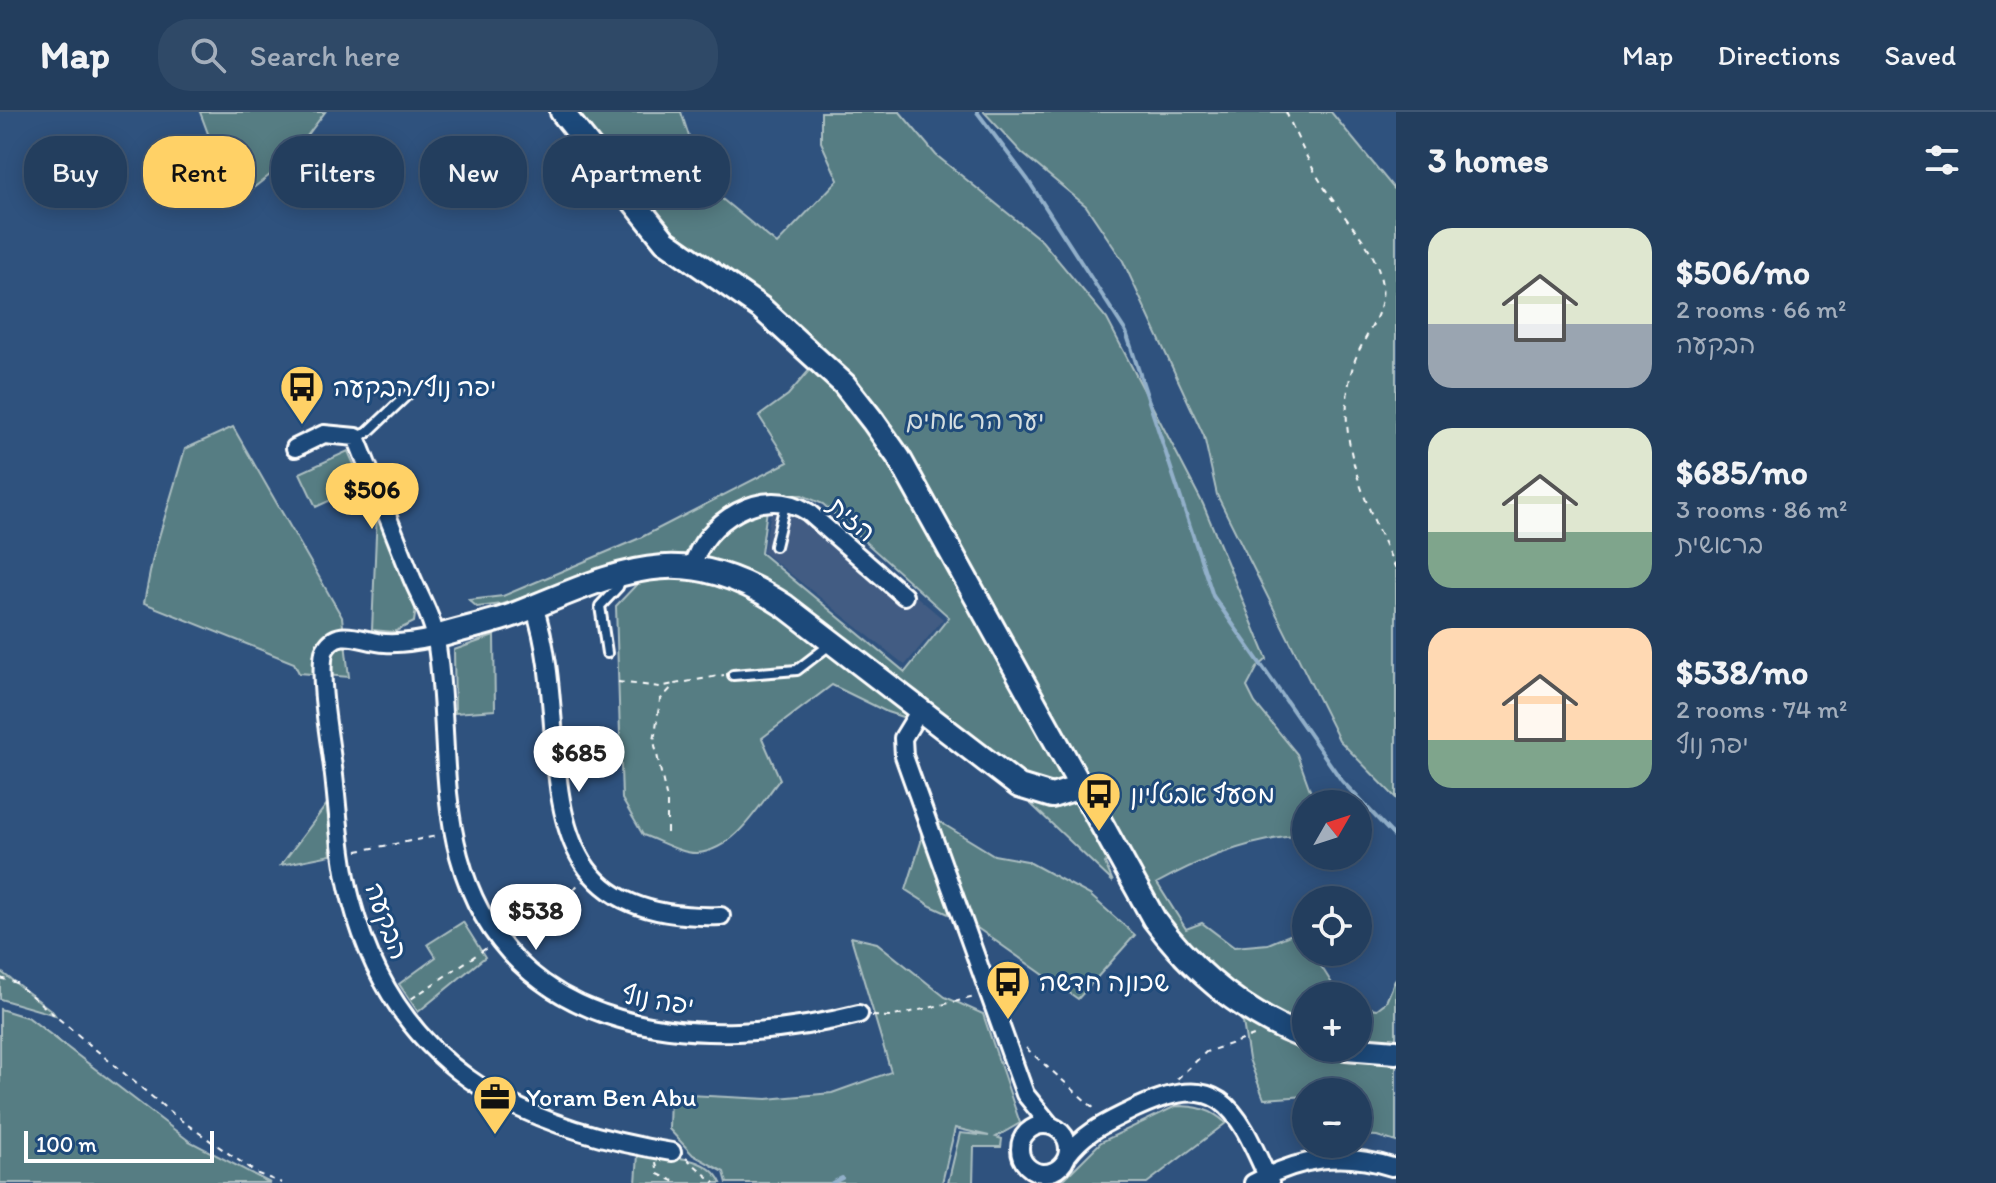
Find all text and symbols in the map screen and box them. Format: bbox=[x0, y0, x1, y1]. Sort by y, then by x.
search box bbox=[158, 19, 718, 91]
text: Map bbox=[40, 32, 110, 78]
icon: search bbox=[186, 33, 230, 77]
text: Search here bbox=[250, 37, 400, 74]
text: Map bbox=[1622, 38, 1673, 72]
text: Directions bbox=[1717, 38, 1841, 72]
text: Saved bbox=[1885, 38, 1956, 72]
chip: Buy bbox=[24, 136, 127, 208]
chip: Rent bbox=[143, 136, 255, 208]
chip: Filters bbox=[271, 136, 404, 208]
chip: New bbox=[420, 136, 527, 208]
chip: Apartment bbox=[543, 136, 730, 208]
icon: filters bbox=[1920, 138, 1964, 182]
text: 3 homes bbox=[1428, 140, 1549, 181]
text: $506/mo bbox=[1676, 252, 1810, 293]
icon: home bbox=[1492, 260, 1588, 356]
text: 2 rooms · 66 m² bbox=[1676, 293, 1846, 325]
text: הבקעה bbox=[1676, 328, 1756, 360]
bus stop icon: יפה נוף/הבקעה bbox=[278, 363, 326, 426]
place label: יפה נוף/הבקעה bbox=[333, 371, 496, 403]
park label: יער הר אחים bbox=[906, 404, 1044, 436]
text: $685/mo bbox=[1676, 452, 1808, 493]
icon: home bbox=[1492, 460, 1588, 556]
pin: $506 bbox=[325, 463, 419, 531]
text: $506 bbox=[344, 473, 400, 505]
street label: הזית bbox=[820, 488, 882, 548]
text: 3 rooms · 86 m² bbox=[1676, 493, 1847, 525]
text: בראשית bbox=[1676, 528, 1763, 560]
text: $538/mo bbox=[1676, 652, 1808, 693]
icon: home bbox=[1492, 660, 1588, 756]
text: 2 rooms · 74 m² bbox=[1676, 693, 1847, 725]
pin: $685 bbox=[532, 726, 626, 794]
text: יפה נוף bbox=[1676, 728, 1749, 760]
text: $685 bbox=[552, 736, 606, 768]
bus stop icon: מסעף אבטליון bbox=[1075, 770, 1123, 833]
place label: מסעף אבטליון bbox=[1130, 778, 1275, 810]
north arrow bbox=[1292, 790, 1372, 870]
map controls bbox=[1292, 790, 1372, 1158]
street label: הבקעה bbox=[358, 878, 416, 964]
pin: $538 bbox=[489, 884, 583, 952]
button: locate bbox=[1292, 886, 1372, 966]
text: $538 bbox=[508, 894, 564, 926]
bus stop icon: שכונה חדשה bbox=[984, 958, 1032, 1021]
place label: שכונה חדשה bbox=[1039, 966, 1169, 998]
street label: יפה נוף bbox=[619, 978, 697, 1022]
button: + bbox=[1292, 982, 1372, 1062]
office icon: Yoram Ben Abu bbox=[471, 1073, 519, 1136]
button: − bbox=[1292, 1078, 1372, 1158]
place label: Yoram Ben Abu bbox=[526, 1081, 696, 1113]
scale bar bbox=[24, 1127, 214, 1163]
text: 100 m bbox=[36, 1131, 97, 1158]

